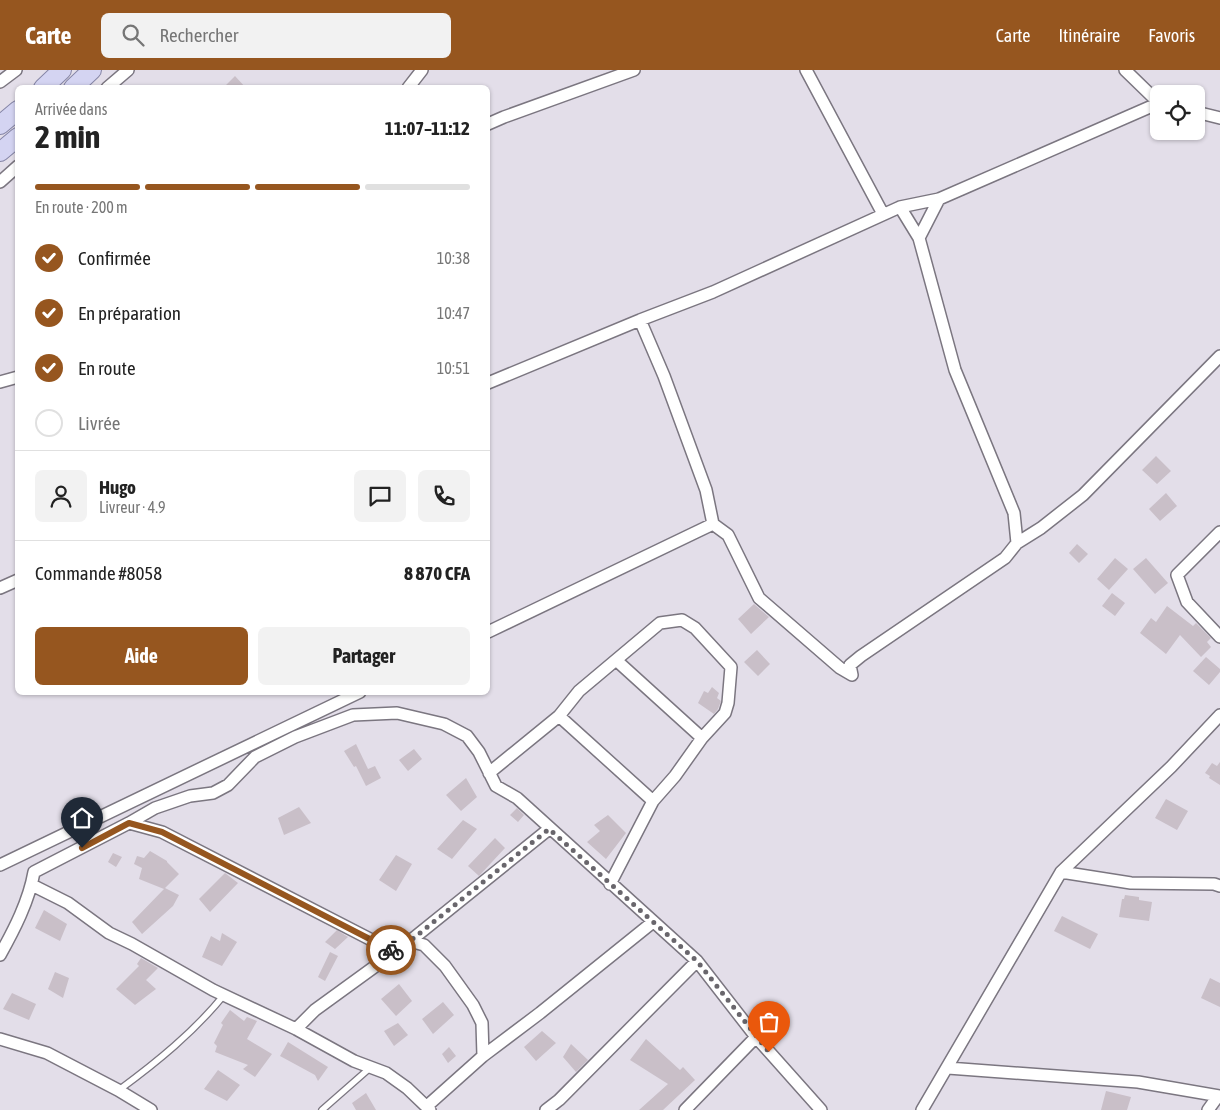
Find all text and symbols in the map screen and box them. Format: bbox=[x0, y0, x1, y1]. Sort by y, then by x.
search box bbox=[101, 13, 451, 58]
icon: search bbox=[119, 21, 147, 49]
text: Carte bbox=[25, 22, 71, 49]
text: Rechercher bbox=[159, 24, 238, 46]
text: Carte bbox=[996, 25, 1030, 46]
text: Itinéraire bbox=[1058, 25, 1120, 46]
text: Favoris bbox=[1148, 25, 1195, 46]
map controls bbox=[1150, 85, 1205, 140]
button: locate bbox=[1150, 85, 1205, 140]
text: Arrivée dans bbox=[35, 100, 107, 118]
text: 11:07–11:12 bbox=[385, 117, 470, 139]
text: 2 min bbox=[35, 118, 100, 155]
text: En route · 200 m bbox=[35, 198, 128, 216]
icon: check bbox=[35, 244, 63, 272]
text: Confirmée bbox=[78, 247, 151, 269]
text: 10:38 bbox=[437, 249, 470, 267]
icon: check bbox=[35, 299, 63, 327]
text: En préparation bbox=[78, 302, 181, 324]
text: 10:47 bbox=[437, 304, 470, 322]
icon: check bbox=[35, 354, 63, 382]
text: En route bbox=[78, 357, 136, 379]
text: 10:51 bbox=[437, 359, 470, 377]
text: Livrée bbox=[78, 412, 120, 434]
button: person bbox=[35, 470, 87, 522]
button: chat bbox=[354, 470, 406, 522]
button: phone bbox=[418, 470, 470, 522]
text: Hugo bbox=[99, 476, 136, 498]
text: Livreur · 4.9 bbox=[99, 498, 166, 516]
text: Commande #8058 bbox=[35, 562, 162, 584]
text: 8 870 CFA bbox=[404, 562, 470, 584]
button: Aide bbox=[35, 627, 248, 685]
button: Partager bbox=[258, 627, 470, 685]
pin bbox=[61, 797, 103, 848]
icon: home bbox=[68, 804, 96, 832]
courier bbox=[366, 925, 416, 975]
icon: bike bbox=[377, 936, 405, 964]
pin bbox=[748, 1001, 790, 1052]
icon: bag bbox=[755, 1008, 783, 1036]

